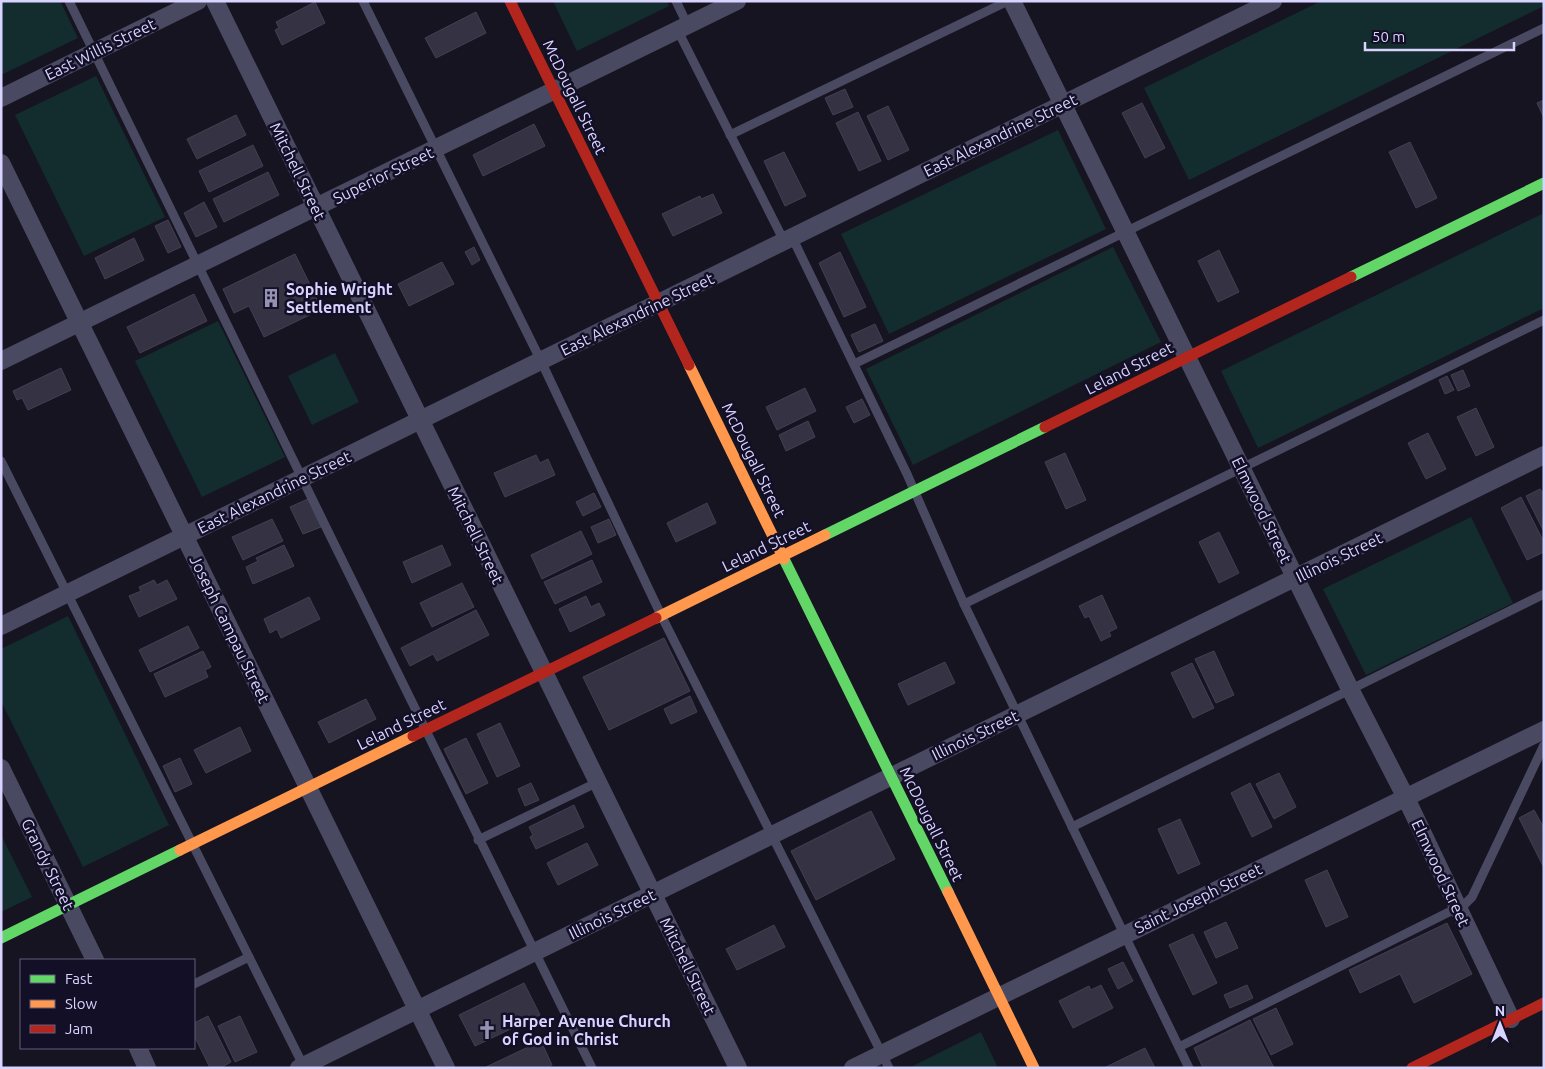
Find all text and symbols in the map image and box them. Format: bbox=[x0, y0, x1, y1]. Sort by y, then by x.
street label: East Willis Street bbox=[42, 14, 159, 84]
scale bar bbox=[1365, 20, 1514, 52]
text: 50 m bbox=[1372, 28, 1405, 45]
street label: McDougall Street bbox=[539, 37, 611, 158]
street label: East Alexandrine Street bbox=[920, 90, 1080, 180]
street label: Mitchell Street bbox=[267, 119, 330, 223]
street label: Superior Street bbox=[330, 143, 437, 207]
street label: East Alexandrine Street bbox=[557, 269, 717, 359]
place label: Sophie Wright Settlement bbox=[286, 280, 393, 316]
building icon: Sophie Wright Settlement bbox=[260, 287, 282, 309]
street label: Leland Street bbox=[1082, 338, 1177, 398]
street label: McDougall Street bbox=[718, 400, 790, 521]
street label: East Alexandrine Street bbox=[194, 447, 354, 537]
street label: Elmwood Street bbox=[1229, 454, 1296, 567]
street label: Mitchell Street bbox=[445, 483, 508, 587]
street label: Leland Street bbox=[719, 517, 814, 575]
street label: Illinois Street bbox=[1293, 528, 1386, 586]
street label: Joseph Campau Street bbox=[186, 552, 274, 706]
street label: Leland Street bbox=[354, 695, 449, 753]
street label: Illinois Street bbox=[929, 706, 1022, 764]
street label: McDougall Street bbox=[896, 764, 968, 885]
street label: Grandy Street bbox=[18, 815, 78, 913]
street label: Elmwood Street bbox=[1408, 817, 1474, 930]
street label: Saint Joseph Street bbox=[1131, 859, 1265, 937]
street label: Illinois Street bbox=[566, 885, 659, 943]
street label: Mitchell Street bbox=[657, 914, 720, 1018]
legend bbox=[20, 959, 195, 1049]
text: Fast bbox=[65, 970, 93, 987]
text: Slow bbox=[65, 995, 98, 1012]
north arrow bbox=[1475, 999, 1525, 1049]
text: N bbox=[1495, 1003, 1505, 1019]
place label: Harper Avenue Church of God in Christ bbox=[502, 1012, 671, 1048]
church icon: Harper Avenue Church of God in Christ bbox=[476, 1019, 498, 1041]
text: Jam bbox=[65, 1020, 93, 1037]

